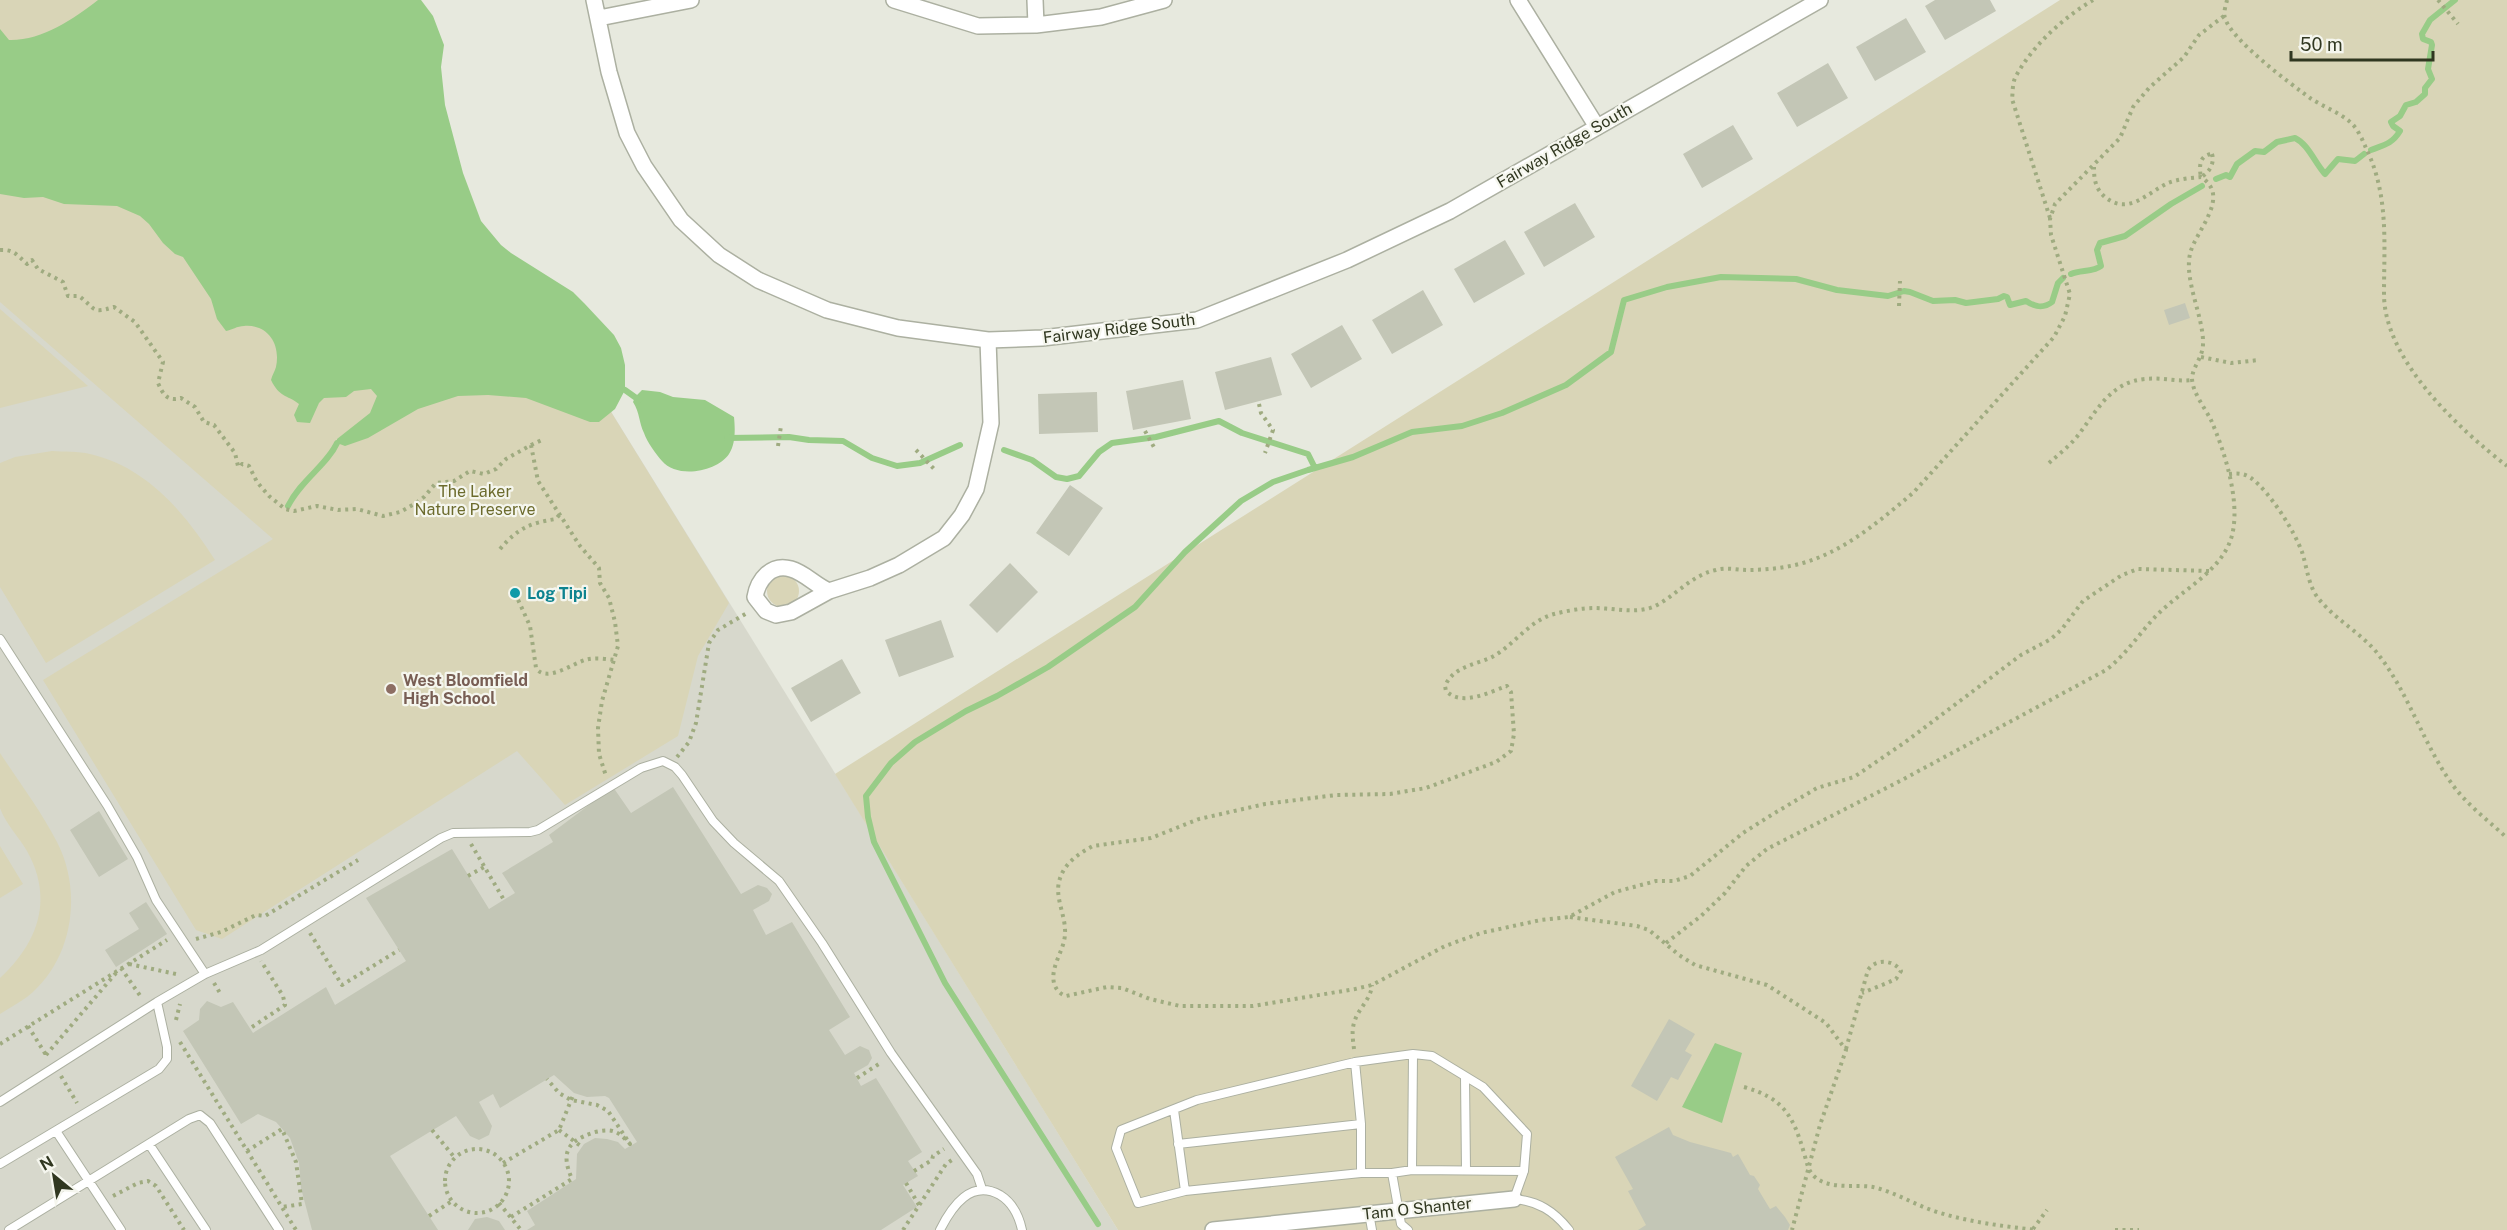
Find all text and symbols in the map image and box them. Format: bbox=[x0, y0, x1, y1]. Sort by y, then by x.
scale bar bbox=[2291, 24, 2434, 62]
text: 50 m bbox=[2300, 34, 2343, 55]
street label: Fairway Ridge South bbox=[1493, 99, 1635, 192]
street label: Fairway Ridge South bbox=[1042, 310, 1196, 347]
park label: The Laker Nature Preserve bbox=[415, 482, 535, 519]
place label: Log Tipi bbox=[527, 584, 587, 603]
marker: Log Tipi bbox=[508, 586, 522, 600]
place label: West Bloomfield High School bbox=[403, 671, 528, 708]
marker: West Bloomfield High School bbox=[384, 682, 398, 696]
north arrow bbox=[24, 1146, 84, 1206]
text: N bbox=[37, 1152, 57, 1175]
street label: Tam O Shanter bbox=[1361, 1193, 1473, 1224]

